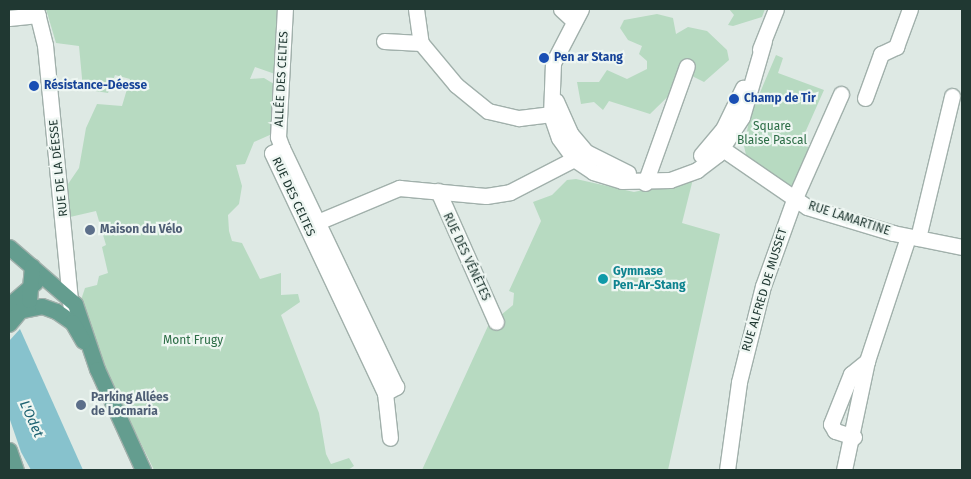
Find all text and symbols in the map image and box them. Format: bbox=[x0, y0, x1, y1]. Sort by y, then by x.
street label: ALLÉE DES CELTES bbox=[272, 31, 292, 127]
place label: Pen ar Stang bbox=[554, 51, 623, 65]
marker: Pen ar Stang bbox=[538, 52, 550, 64]
place label: Résistance-Déesse bbox=[44, 79, 147, 93]
marker: Résistance-Déesse bbox=[28, 80, 40, 92]
place label: Champ de Tir bbox=[744, 92, 816, 106]
marker: Champ de Tir bbox=[728, 93, 740, 105]
street label: RUE DE LA DÉESSE bbox=[47, 119, 71, 217]
park label: Square Blaise Pascal bbox=[737, 120, 807, 148]
street label: RUE DES CELTES bbox=[268, 155, 318, 239]
street label: RUE LAMARTINE bbox=[806, 199, 892, 239]
street label: RUE DES VÉNÈTES bbox=[439, 211, 493, 303]
place label: Maison du Vélo bbox=[100, 223, 183, 237]
marker: Maison du Vélo bbox=[84, 224, 96, 236]
street label: RUE ALFRED DE MUSSET bbox=[739, 227, 791, 353]
place label: Gymnase Pen-Ar-Stang bbox=[613, 265, 686, 293]
marker: Gymnase Pen-Ar-Stang bbox=[597, 273, 609, 285]
park label: Mont Frugy bbox=[163, 334, 223, 348]
place label: Parking Allées de Locmaria bbox=[91, 391, 169, 419]
water label: L'Odet bbox=[15, 398, 47, 440]
marker: Parking Allées de Locmaria bbox=[75, 399, 87, 411]

